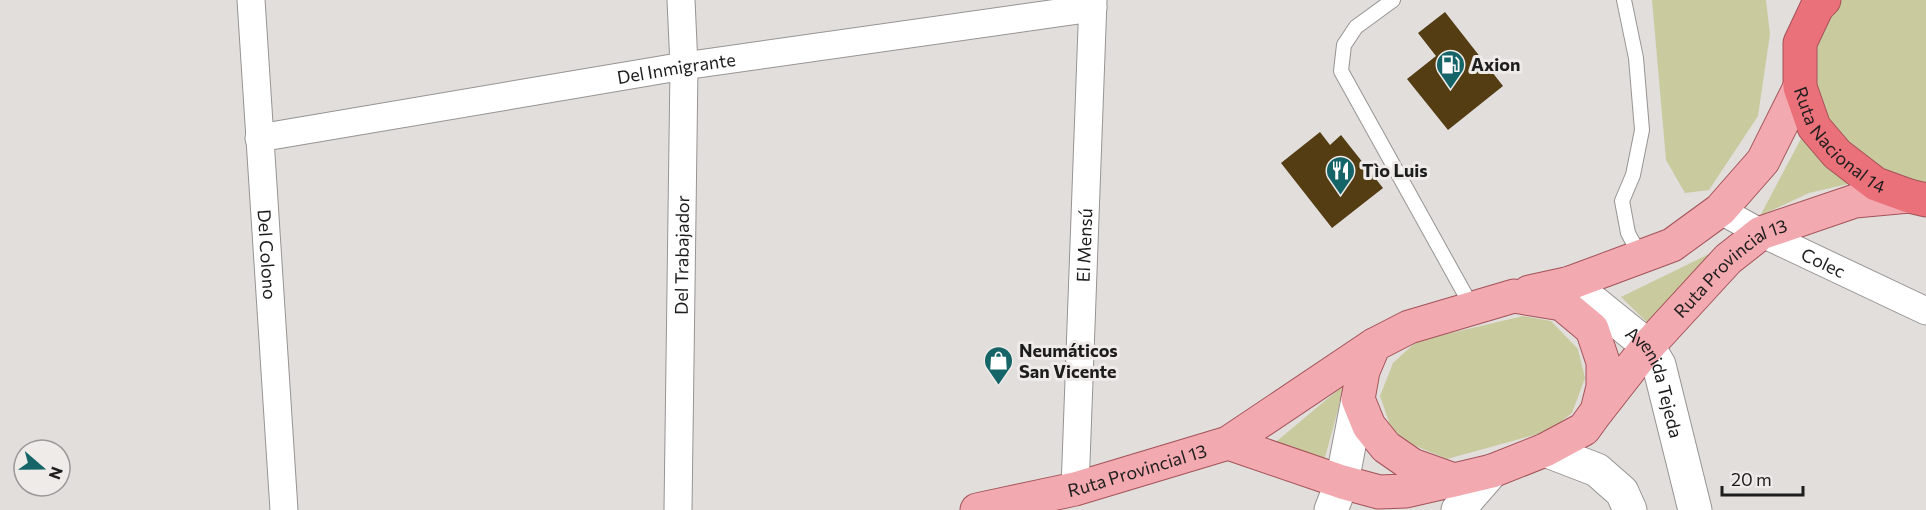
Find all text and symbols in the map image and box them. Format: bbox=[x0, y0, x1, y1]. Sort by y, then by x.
street label: Del Inmigrante bbox=[615, 48, 737, 88]
fuel station icon: Axion bbox=[1434, 48, 1466, 90]
place label: Axion bbox=[1471, 53, 1520, 75]
street label: Ruta Nacional 14 bbox=[1790, 84, 1889, 198]
restaurant icon: Tìo Luis bbox=[1325, 154, 1357, 196]
place label: Tìo Luis bbox=[1362, 159, 1428, 181]
street label: Del Trabajador bbox=[670, 195, 693, 315]
street label: El Mensú bbox=[1072, 208, 1096, 283]
street label: Del Colono bbox=[254, 209, 281, 300]
street label: Ruta Provincial 13 bbox=[1669, 214, 1790, 322]
street label: Colec bbox=[1798, 243, 1849, 282]
street label: Avenida Tejeda bbox=[1621, 322, 1688, 440]
place label: Neumáticos San Vicente bbox=[1019, 339, 1118, 382]
shop icon: Neumáticos San Vicente bbox=[982, 344, 1014, 386]
north arrow bbox=[12, 438, 72, 498]
street label: Ruta Provincial 13 bbox=[1066, 439, 1209, 501]
scale bar bbox=[1722, 459, 1803, 497]
text: N bbox=[46, 464, 68, 482]
text: 20 m bbox=[1731, 468, 1772, 490]

